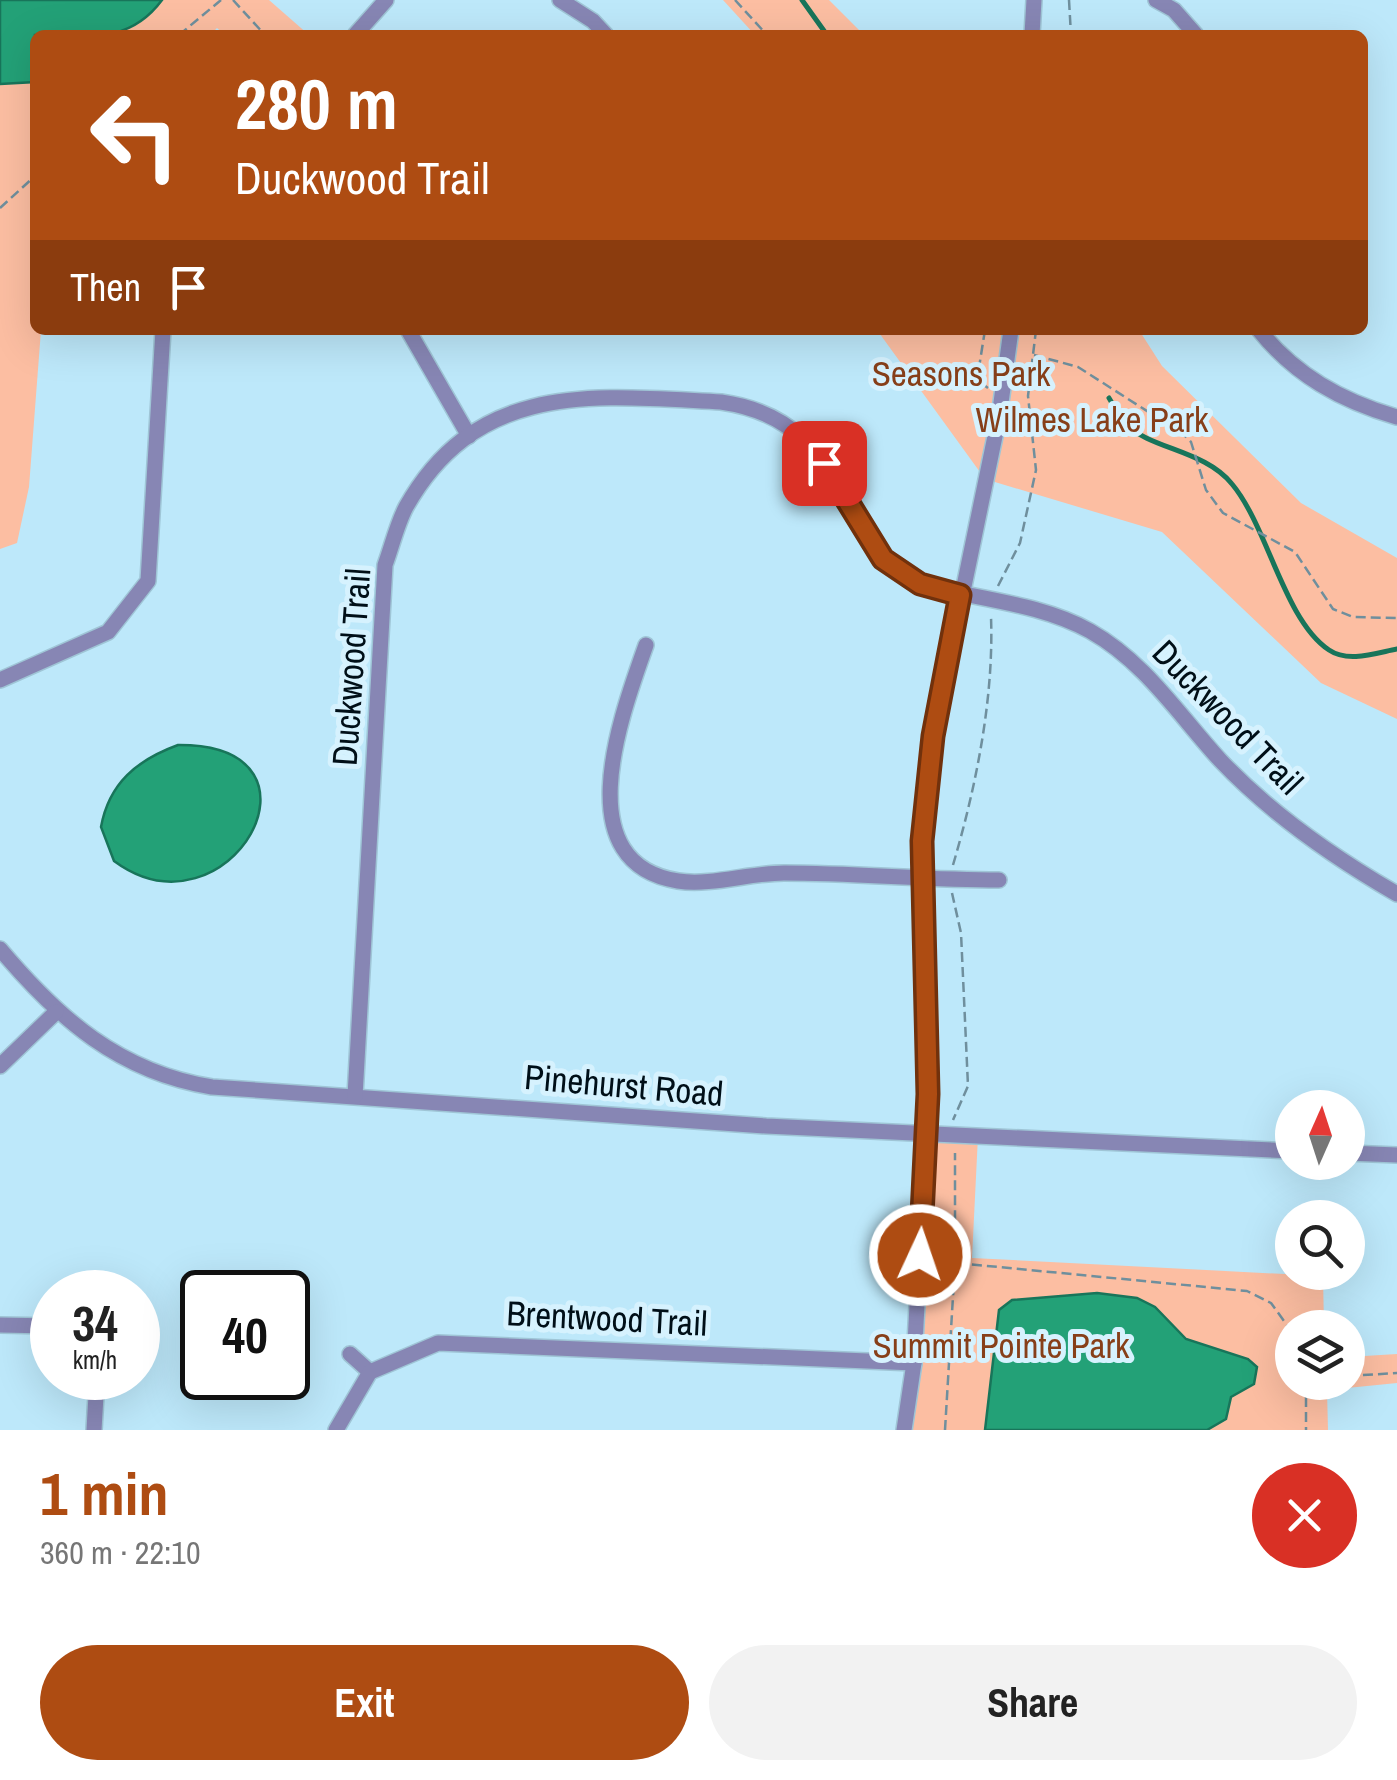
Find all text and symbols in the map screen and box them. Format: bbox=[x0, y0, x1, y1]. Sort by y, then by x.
text: 280 m bbox=[235, 57, 398, 151]
icon: left bbox=[70, 70, 200, 200]
text: Duckwood Trail bbox=[235, 147, 489, 208]
icon: arrive bbox=[161, 260, 216, 315]
text: Then bbox=[70, 262, 141, 313]
park label: Seasons Park bbox=[872, 350, 1051, 397]
park label: Wilmes Lake Park bbox=[976, 396, 1209, 443]
pin bbox=[782, 421, 867, 506]
icon: arrive bbox=[797, 436, 852, 491]
street label: Duckwood Trail bbox=[321, 567, 381, 767]
street label: Duckwood Trail bbox=[1142, 630, 1314, 804]
street label: Pinehurst Road bbox=[523, 1053, 725, 1117]
north arrow bbox=[1275, 1090, 1365, 1180]
map controls bbox=[1275, 1090, 1365, 1400]
button: search bbox=[1275, 1200, 1365, 1290]
position arrow bbox=[868, 1203, 972, 1307]
speed limit sign: 40 bbox=[180, 1270, 310, 1400]
text: 34 bbox=[72, 1289, 118, 1357]
street label: Brentwood Trail bbox=[505, 1289, 709, 1347]
button: layers bbox=[1275, 1310, 1365, 1400]
park label: Summit Pointe Park bbox=[873, 1322, 1130, 1369]
text: km/h bbox=[73, 1343, 117, 1377]
text: 1 min bbox=[40, 1453, 169, 1534]
button: close bbox=[1252, 1463, 1357, 1568]
text: 360 m · 22:10 bbox=[40, 1531, 200, 1574]
button: Exit bbox=[40, 1645, 689, 1760]
button: Share bbox=[709, 1645, 1357, 1760]

